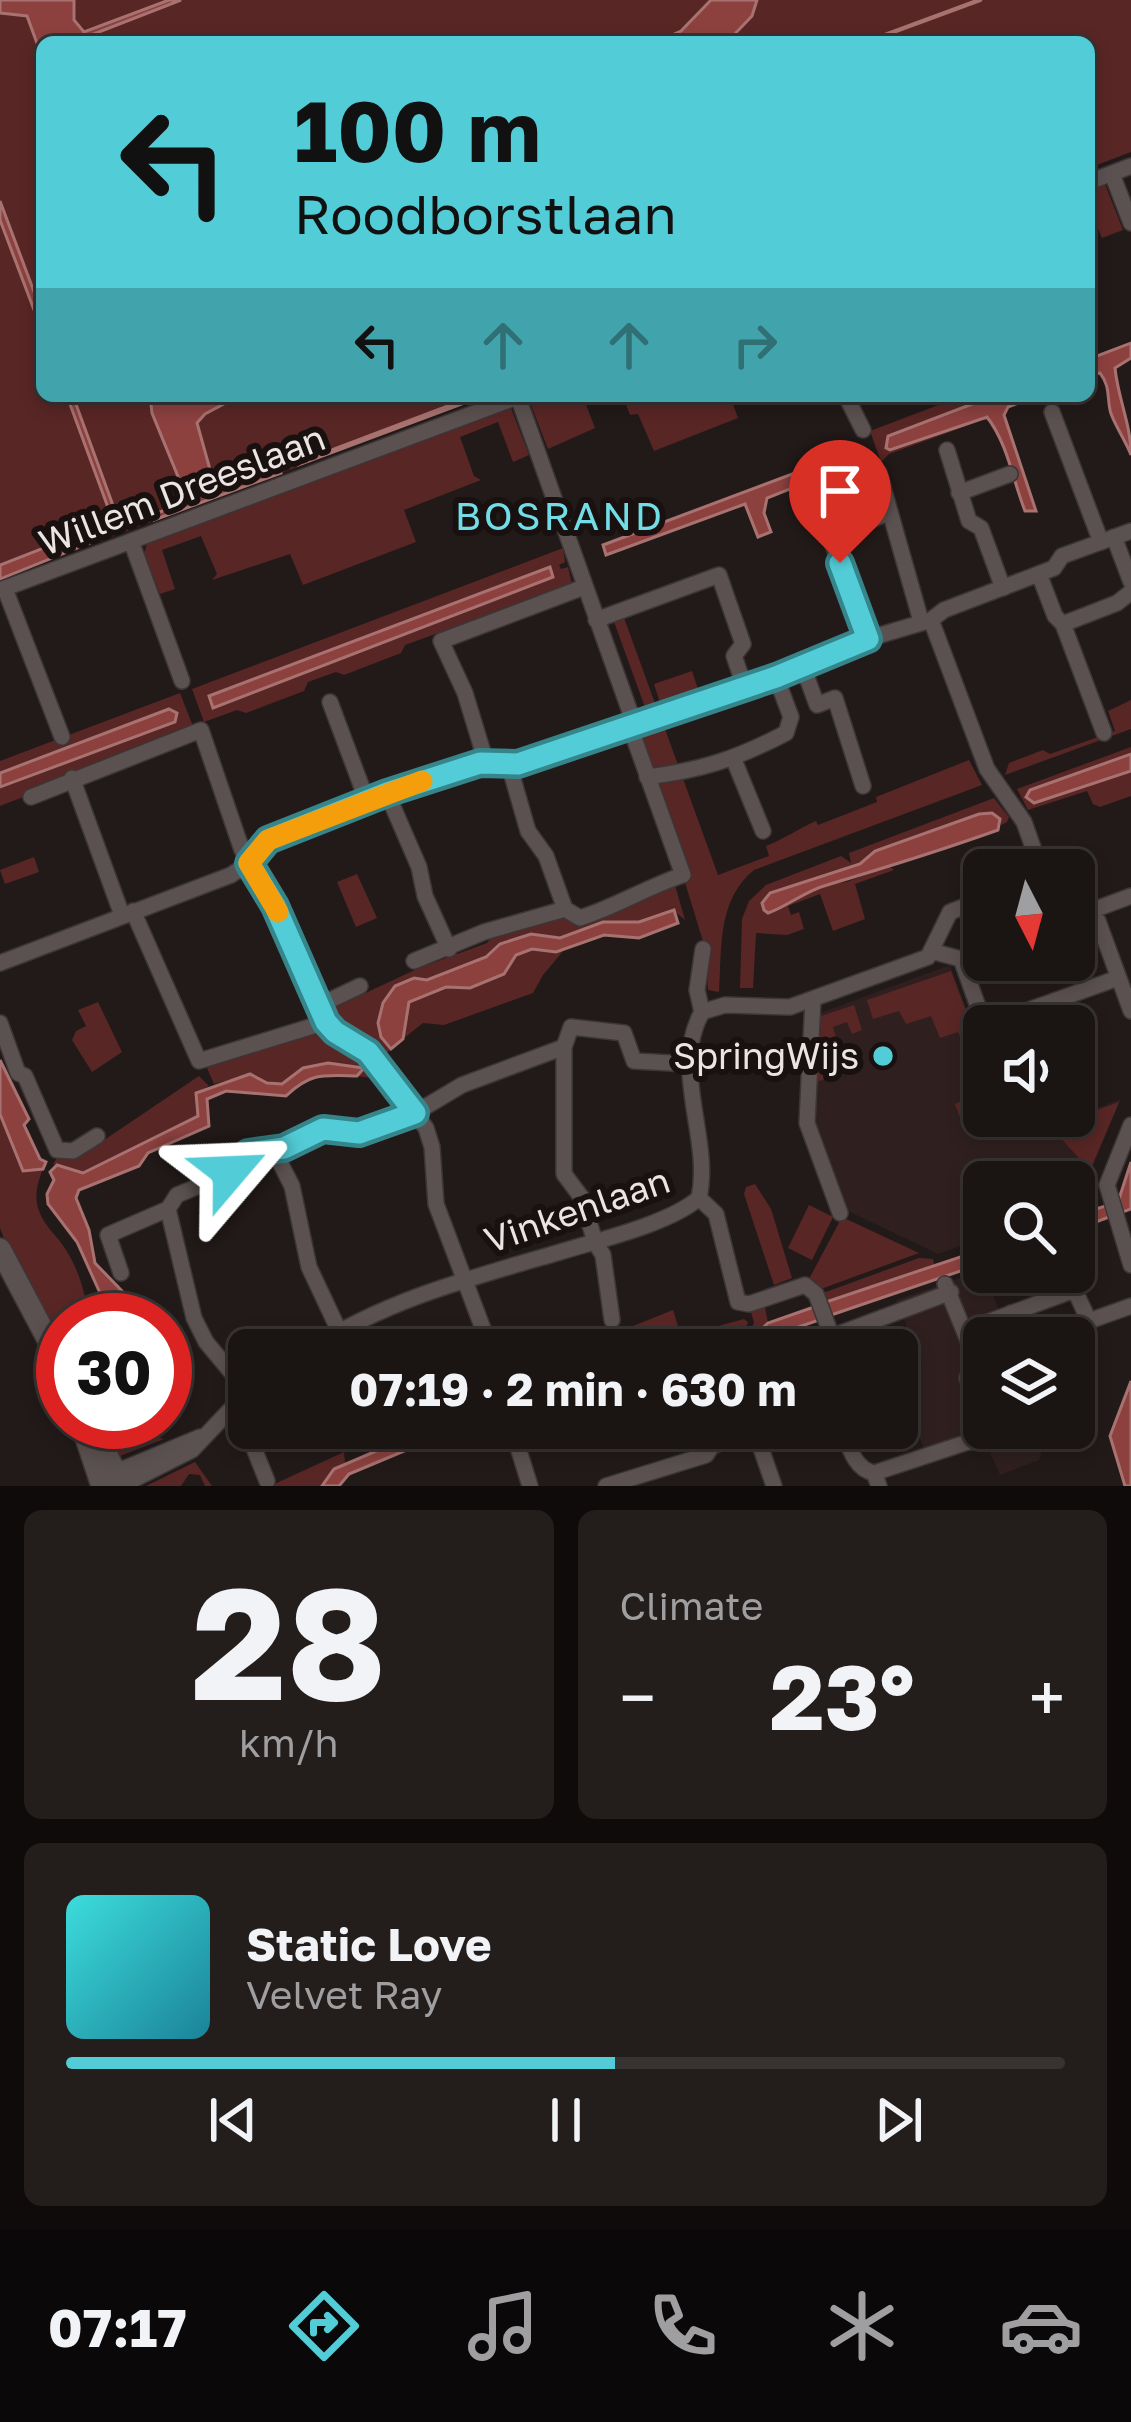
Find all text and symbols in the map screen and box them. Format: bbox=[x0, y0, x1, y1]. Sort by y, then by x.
text: 100 m bbox=[294, 80, 541, 180]
icon: left bbox=[96, 84, 252, 240]
text: Roodborstlaan bbox=[294, 181, 677, 246]
icon: left bbox=[344, 312, 410, 378]
icon: ahead bbox=[470, 312, 536, 378]
icon: ahead bbox=[596, 312, 662, 378]
icon: right bbox=[722, 312, 788, 378]
street label: Willem Dreeslaan bbox=[33, 415, 331, 564]
pin bbox=[789, 440, 891, 563]
icon: arrive bbox=[807, 458, 873, 524]
district label: BOSRAND bbox=[455, 492, 665, 539]
north arrow bbox=[963, 849, 1095, 981]
map controls bbox=[963, 849, 1095, 1449]
button: sound bbox=[963, 1005, 1095, 1137]
place label: SpringWijs bbox=[673, 1034, 859, 1077]
marker: SpringWijs bbox=[870, 1043, 896, 1069]
position arrow bbox=[167, 1109, 293, 1235]
street label: Vinkenlaan bbox=[479, 1158, 675, 1261]
button: search bbox=[963, 1161, 1095, 1293]
speed limit sign: 30 bbox=[36, 1293, 192, 1449]
button: layers bbox=[963, 1317, 1095, 1449]
text: 07:19 · 2 min · 630 m bbox=[349, 1362, 797, 1416]
text: 28 bbox=[191, 1547, 386, 1734]
text: Climate bbox=[620, 1582, 763, 1629]
text: 23° bbox=[770, 1642, 915, 1750]
text: − bbox=[620, 1657, 656, 1737]
text: + bbox=[1029, 1657, 1065, 1737]
text: km/h bbox=[239, 1719, 338, 1766]
text: Static Love bbox=[246, 1917, 492, 1971]
text: Velvet Ray bbox=[246, 1971, 442, 2018]
icon: previous bbox=[200, 2087, 266, 2153]
icon: pause bbox=[533, 2087, 599, 2153]
icon: next bbox=[866, 2087, 932, 2153]
icon: directions bbox=[282, 2284, 366, 2368]
icon: music bbox=[461, 2284, 545, 2368]
icon: phone bbox=[641, 2284, 725, 2368]
icon: climate bbox=[820, 2284, 904, 2368]
icon: car bbox=[999, 2284, 1083, 2368]
text: 07:17 bbox=[48, 2294, 187, 2359]

